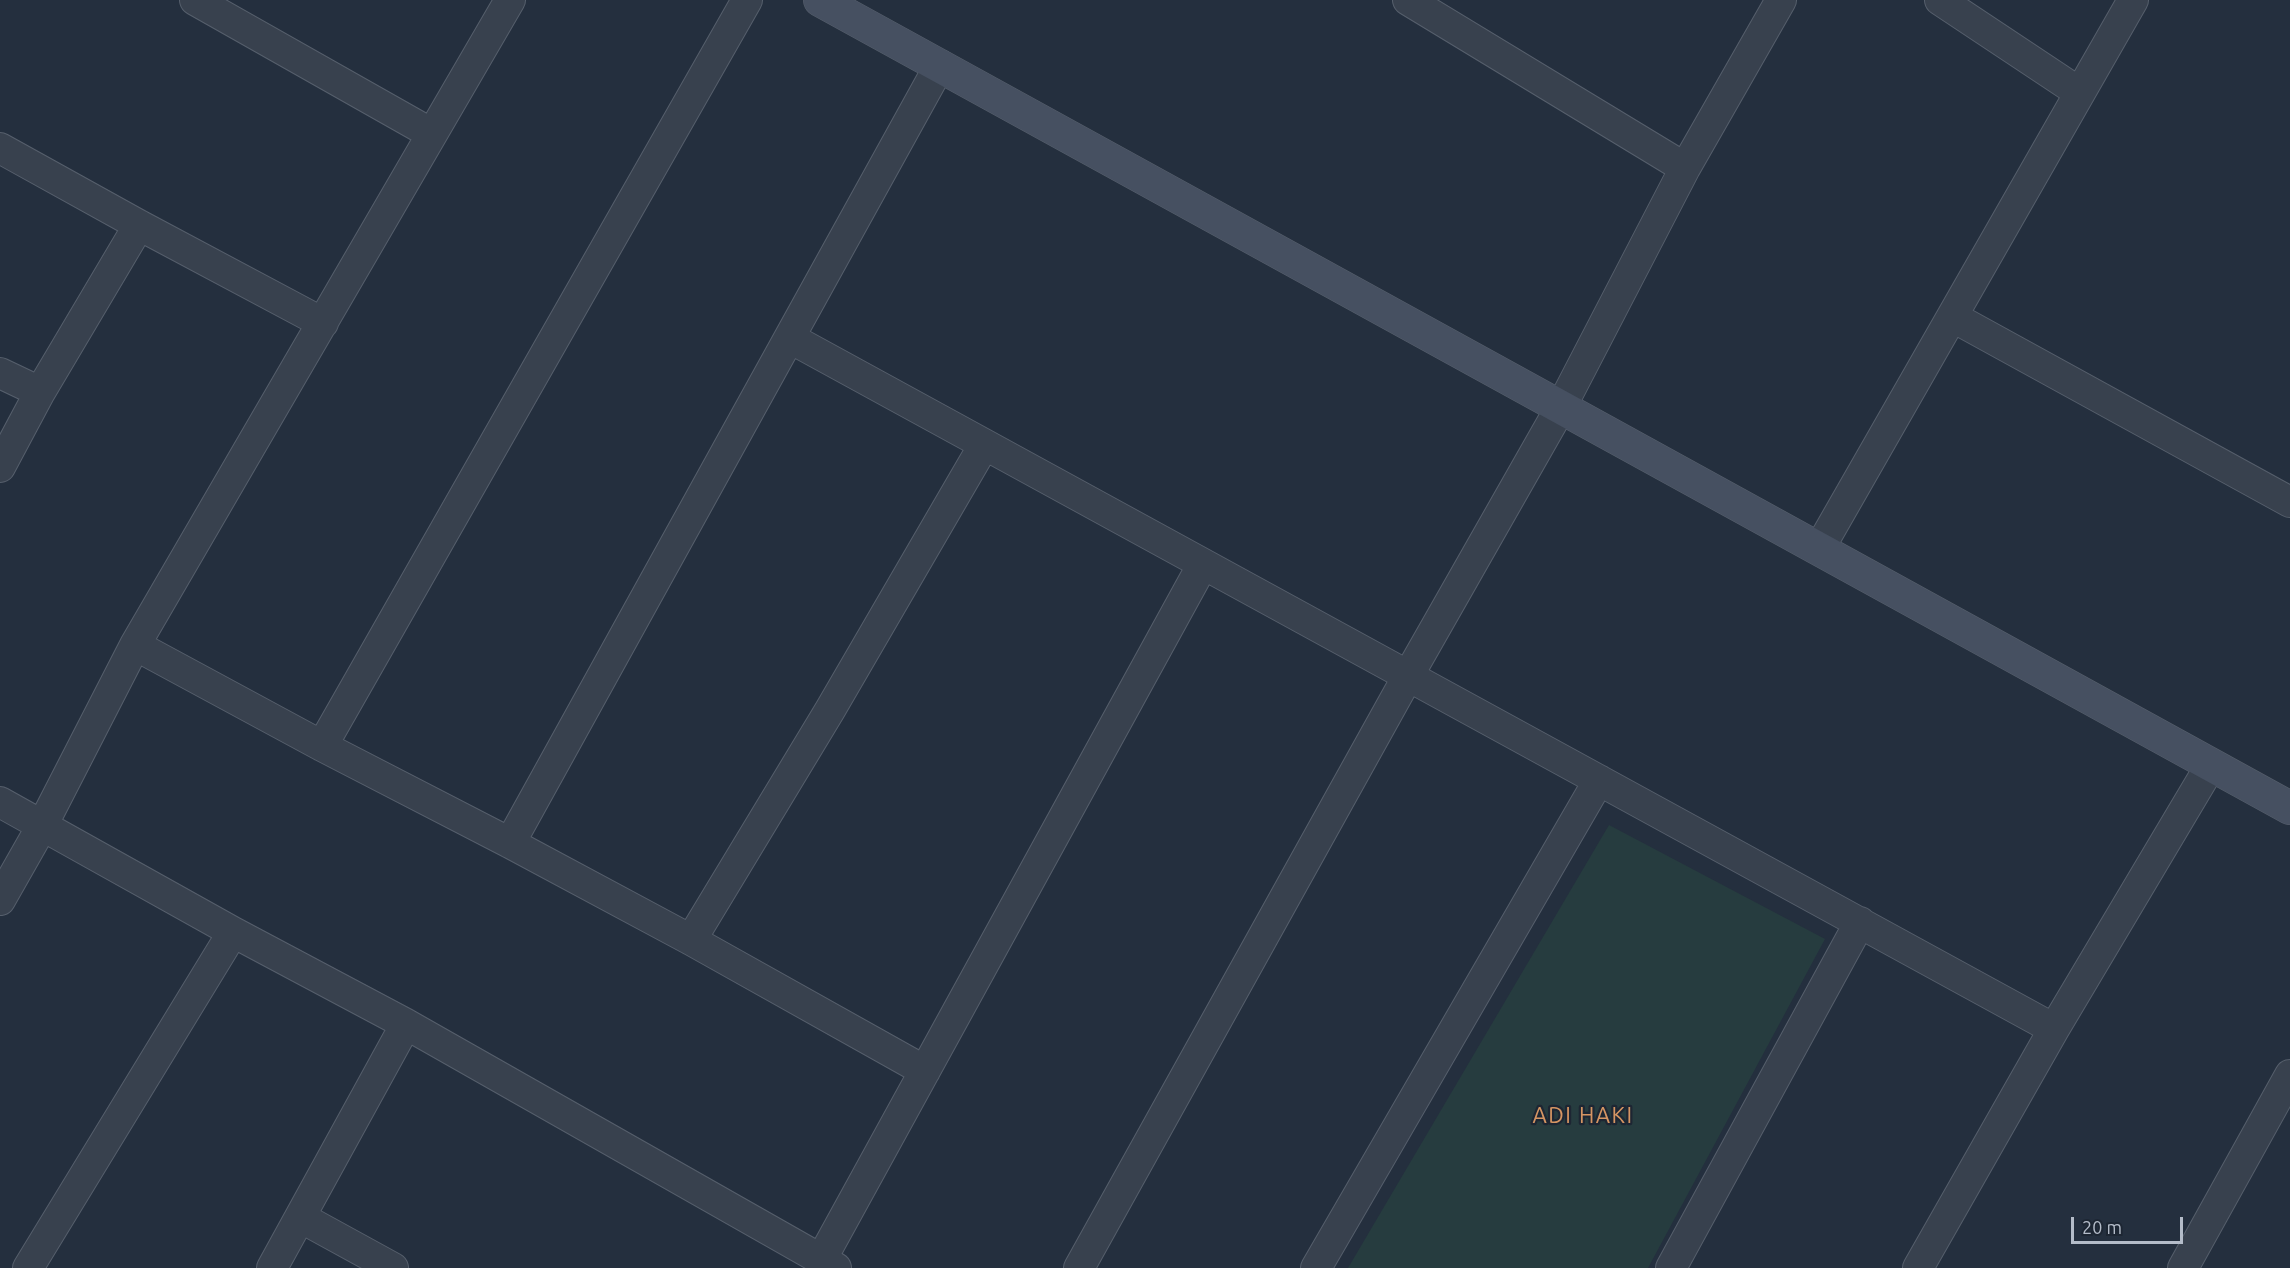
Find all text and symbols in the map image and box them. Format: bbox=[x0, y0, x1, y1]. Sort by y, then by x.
district label: ADI HAKI bbox=[1532, 1103, 1634, 1129]
scale bar bbox=[2074, 1205, 2186, 1243]
text: 20 m bbox=[2082, 1217, 2122, 1237]

